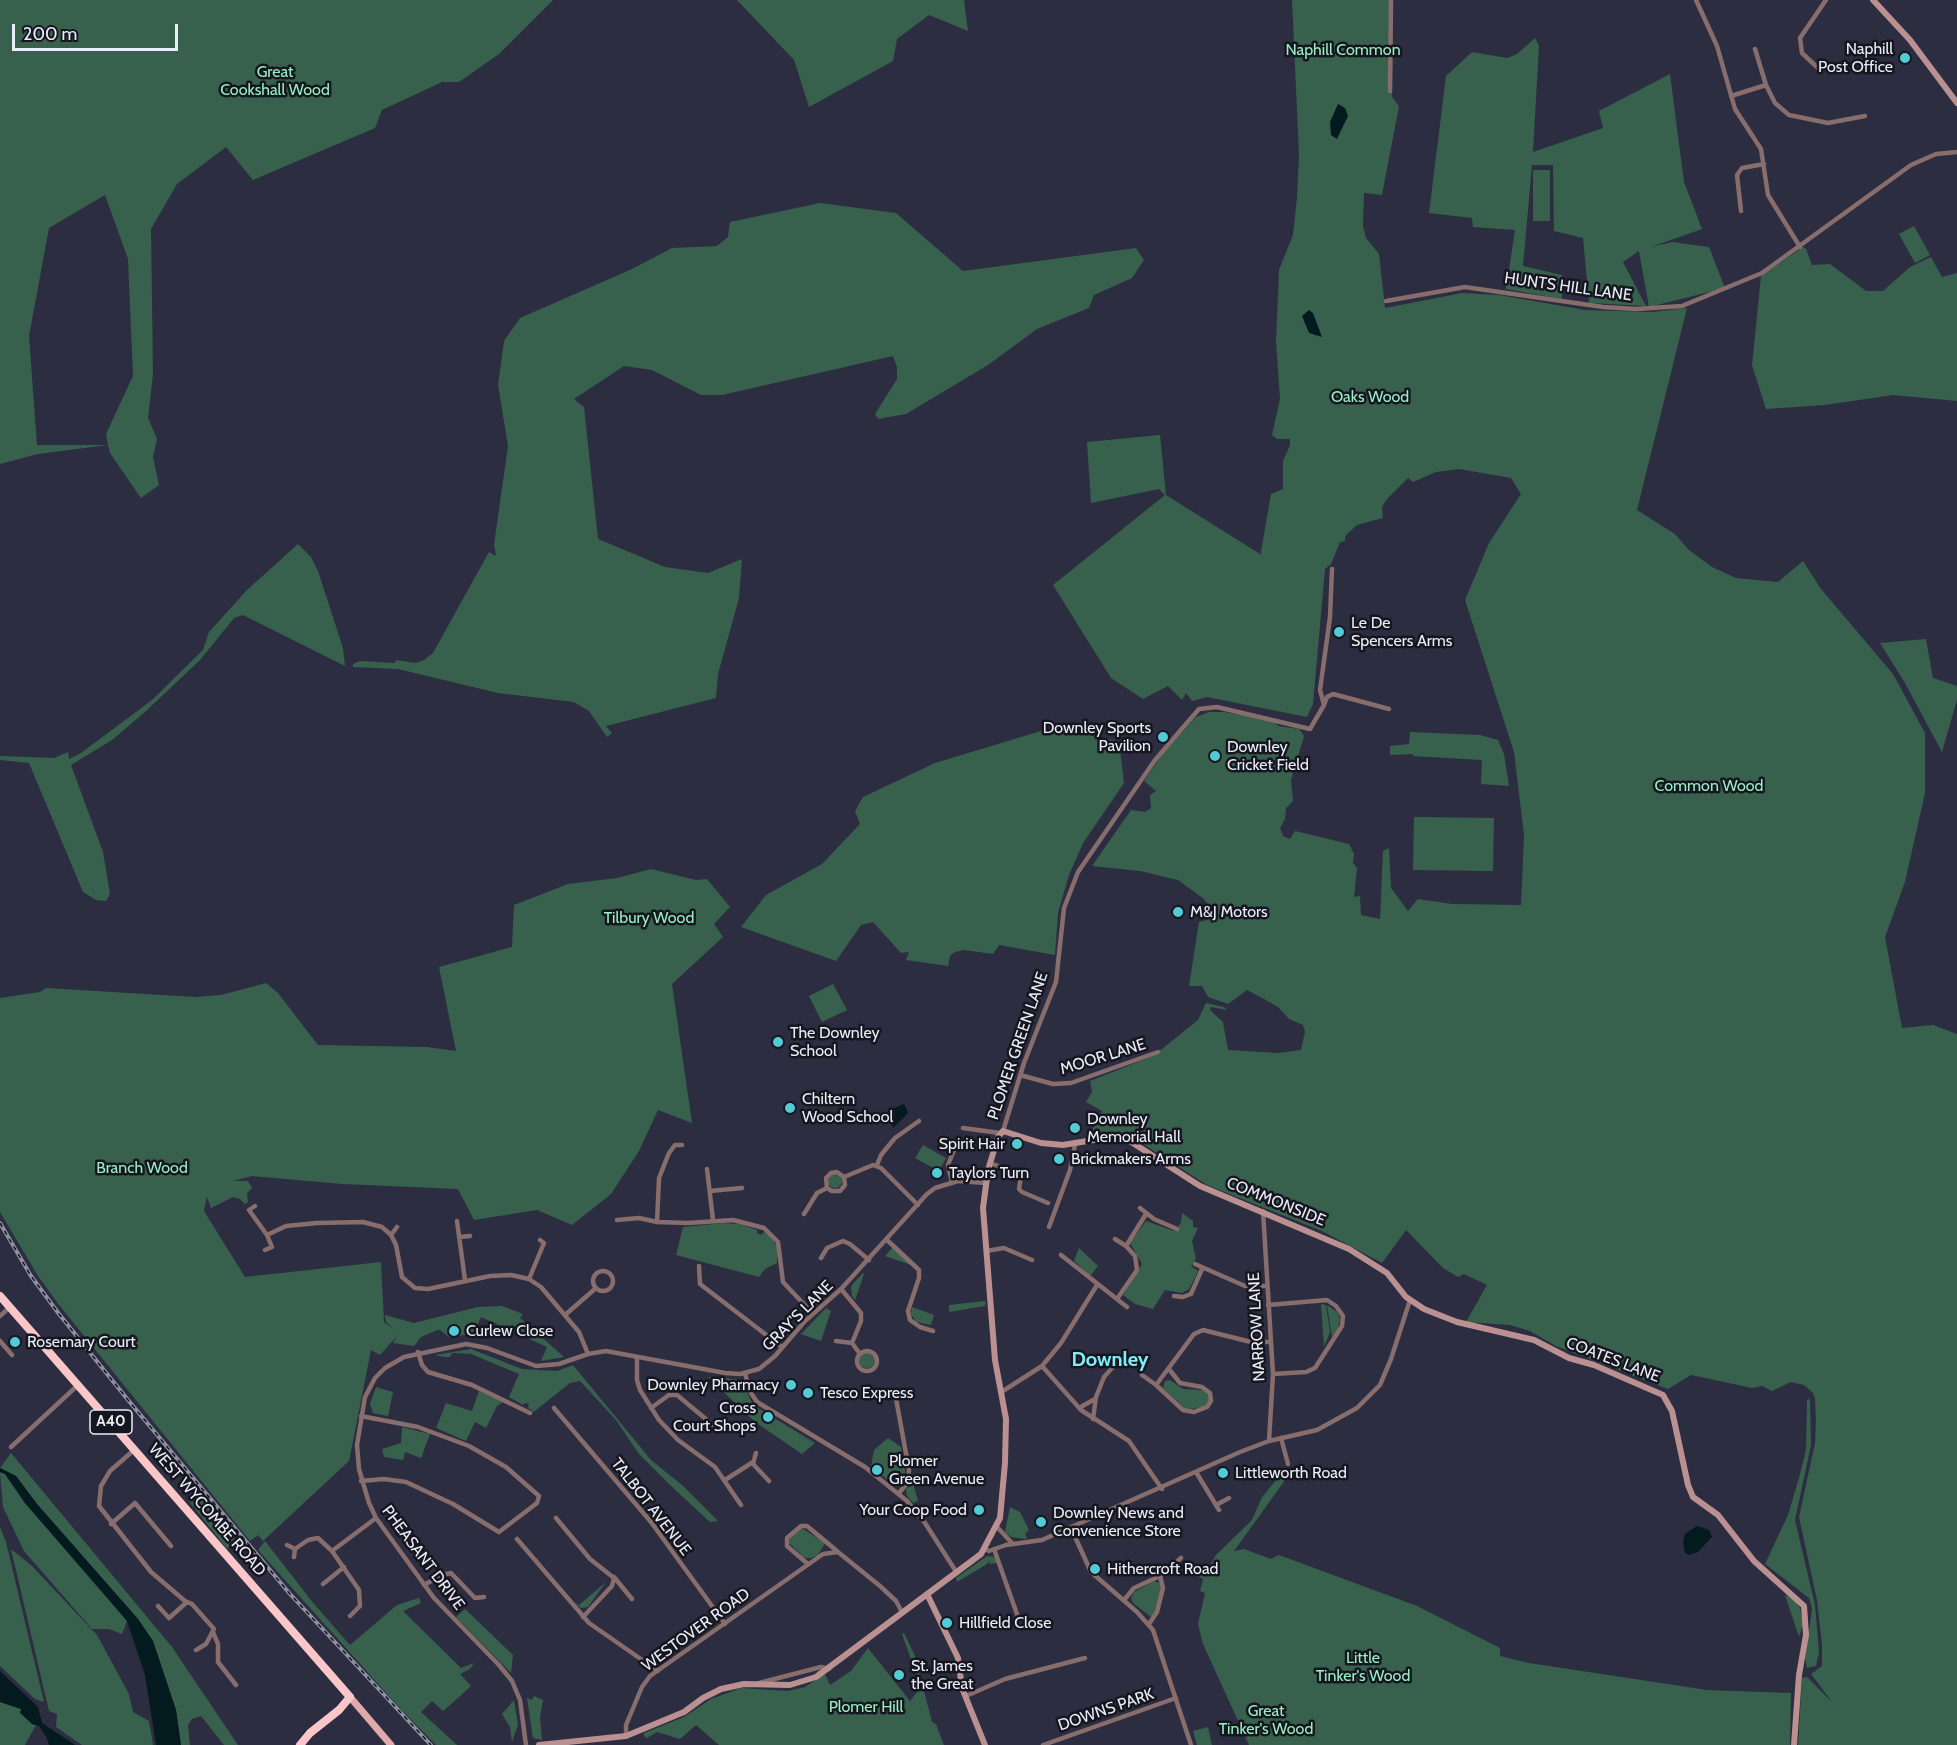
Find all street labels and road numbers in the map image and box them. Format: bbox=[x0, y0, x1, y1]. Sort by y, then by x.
street label: HUNTS HILL LANE bbox=[1503, 269, 1633, 305]
street label: PLOMER GREEN LANE bbox=[984, 970, 1052, 1122]
street label: MOOR LANE bbox=[1058, 1035, 1148, 1079]
street label: COMMONSIDE bbox=[1224, 1173, 1328, 1231]
street label: NARROW LANE bbox=[1245, 1272, 1269, 1382]
street label: GRAY'S LANE bbox=[759, 1277, 837, 1355]
street label: COATES LANE bbox=[1563, 1333, 1663, 1387]
road number: A40 bbox=[90, 1410, 132, 1434]
street label: WEST WYCOMBE ROAD bbox=[144, 1440, 270, 1580]
street label: TALBOT AVENUE bbox=[607, 1454, 695, 1560]
street label: PHEASANT DRIVE bbox=[377, 1502, 469, 1614]
street label: WESTOVER ROAD bbox=[638, 1584, 754, 1676]
street label: DOWNS PARK bbox=[1055, 1685, 1157, 1735]

